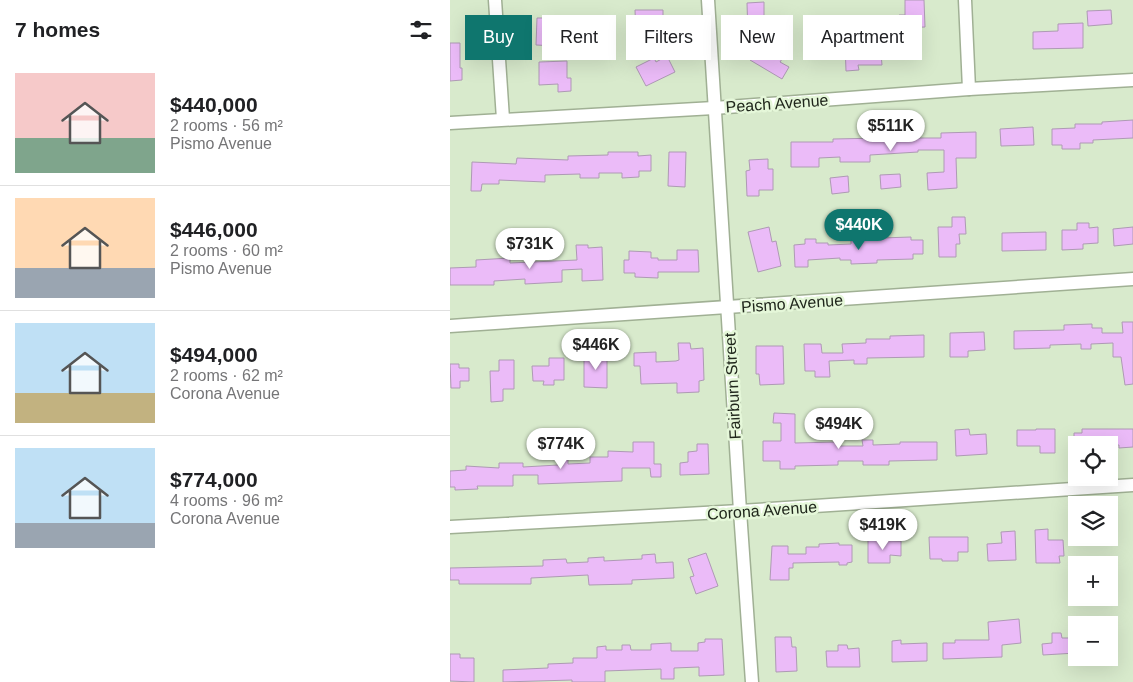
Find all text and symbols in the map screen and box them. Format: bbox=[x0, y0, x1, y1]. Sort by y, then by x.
chip: Buy bbox=[465, 15, 532, 60]
chip: Rent bbox=[542, 15, 616, 60]
chip: Filters bbox=[626, 15, 711, 60]
chip: New bbox=[721, 15, 793, 60]
chip: Apartment bbox=[803, 15, 922, 60]
icon: filters bbox=[407, 16, 435, 44]
text: 7 homes bbox=[15, 18, 100, 41]
street label: Peach Avenue bbox=[725, 91, 829, 116]
icon: home bbox=[55, 93, 115, 153]
text: $440,000 bbox=[170, 93, 258, 116]
pin: $511K bbox=[856, 110, 926, 152]
text: 2 rooms · 56 m² bbox=[170, 117, 283, 134]
text: $511K bbox=[868, 117, 914, 134]
text: Pismo Avenue bbox=[170, 135, 272, 152]
pin: $440K bbox=[824, 208, 894, 251]
text: $440K bbox=[835, 216, 883, 233]
icon: home bbox=[55, 218, 115, 278]
text: $446,000 bbox=[170, 218, 258, 241]
pin: $731K bbox=[495, 228, 565, 270]
text: $731K bbox=[506, 235, 554, 252]
text: 2 rooms · 60 m² bbox=[170, 242, 283, 259]
text: Pismo Avenue bbox=[170, 260, 272, 277]
street label: Pismo Avenue bbox=[741, 291, 844, 316]
pin: $446K bbox=[561, 328, 631, 371]
street label: Fairburn Street bbox=[721, 332, 744, 440]
text: $446K bbox=[572, 336, 620, 353]
icon: home bbox=[55, 343, 115, 403]
text: $494,000 bbox=[170, 343, 258, 366]
text: 2 rooms · 62 m² bbox=[170, 367, 283, 384]
text: Corona Avenue bbox=[170, 385, 280, 402]
pin: $494K bbox=[804, 408, 874, 450]
text: $494K bbox=[815, 415, 863, 432]
pin: $774K bbox=[526, 428, 596, 470]
text: $774K bbox=[537, 435, 585, 452]
map controls bbox=[1068, 436, 1118, 666]
button: locate bbox=[1068, 436, 1118, 486]
icon: home bbox=[55, 468, 115, 528]
text: $774,000 bbox=[170, 468, 258, 491]
text: 4 rooms · 96 m² bbox=[170, 492, 283, 509]
button: layers bbox=[1068, 496, 1118, 546]
street label: Corona Avenue bbox=[707, 498, 818, 523]
pin: $419K bbox=[848, 508, 918, 551]
text: Corona Avenue bbox=[170, 510, 280, 527]
text: $419K bbox=[859, 516, 907, 533]
button: + bbox=[1068, 556, 1118, 606]
button: − bbox=[1068, 616, 1118, 666]

